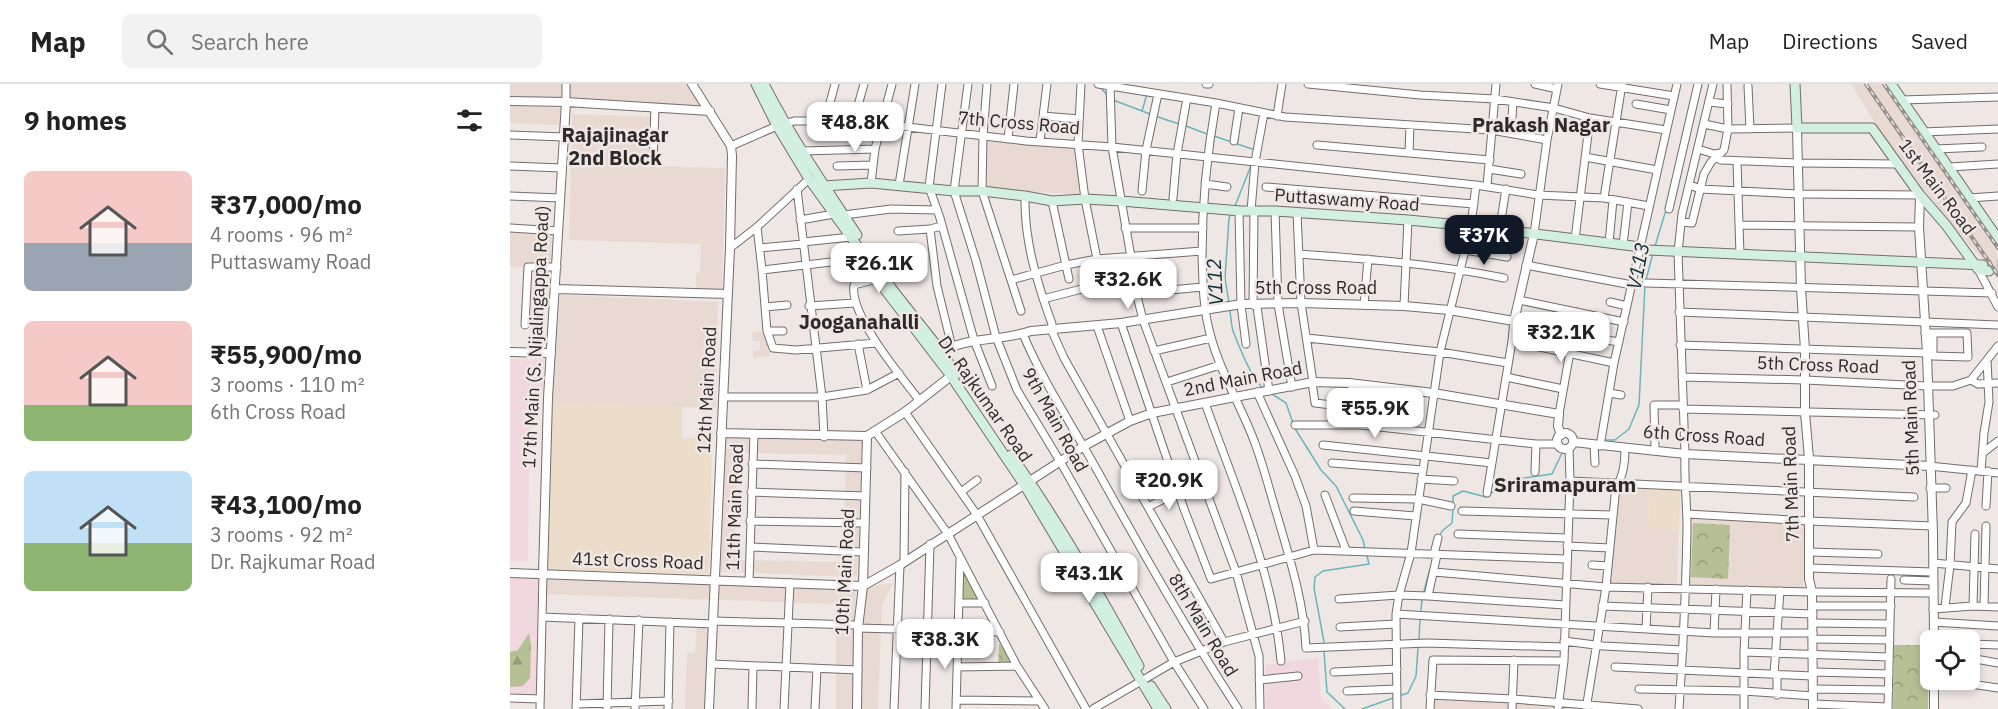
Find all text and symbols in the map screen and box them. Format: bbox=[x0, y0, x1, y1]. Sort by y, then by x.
search box bbox=[122, 14, 542, 68]
text: Map bbox=[30, 23, 86, 60]
icon: search bbox=[143, 25, 176, 58]
text: Search here bbox=[191, 27, 309, 56]
text: Map bbox=[1709, 27, 1749, 55]
text: Directions bbox=[1782, 27, 1878, 55]
text: Saved bbox=[1911, 27, 1968, 55]
pin: ₹48.8K bbox=[806, 102, 904, 153]
text: 9 homes bbox=[24, 103, 127, 137]
icon: filters bbox=[453, 104, 486, 137]
street label: 7th Cross Road bbox=[957, 106, 1081, 139]
text: ₹48.8K bbox=[821, 108, 889, 135]
district label: Prakash Nagar bbox=[1472, 111, 1610, 138]
district label: Rajajinagar 2nd Block bbox=[562, 121, 668, 171]
street label: 1st Main Road bbox=[1894, 134, 1981, 239]
street label: Puttaswamy Road bbox=[1274, 183, 1420, 216]
text: ₹37,000/mo bbox=[210, 187, 362, 221]
icon: home bbox=[72, 195, 144, 267]
street label: 17th Main (S. Nijalingappa Road) bbox=[517, 205, 554, 469]
pin: ₹37K bbox=[1448, 215, 1520, 266]
text: 4 rooms · 96 m² bbox=[210, 221, 353, 248]
text: ₹37K bbox=[1459, 221, 1509, 248]
water label: V113 bbox=[1620, 240, 1655, 292]
pin: ₹26.1K bbox=[830, 243, 928, 294]
text: Puttaswamy Road bbox=[210, 248, 371, 275]
text: ₹26.1K bbox=[845, 249, 913, 276]
water label: V112 bbox=[1200, 257, 1229, 307]
pin: ₹32.6K bbox=[1079, 259, 1177, 310]
text: ₹32.6K bbox=[1094, 265, 1162, 292]
street label: 5th Cross Road bbox=[1255, 276, 1377, 299]
district label: Jooganahalli bbox=[799, 308, 919, 335]
pin: ₹32.1K bbox=[1512, 312, 1610, 363]
text: ₹32.1K bbox=[1527, 318, 1595, 345]
street label: 12th Main Road bbox=[692, 326, 721, 454]
street label: Dr. Rajkumar Road bbox=[933, 331, 1038, 466]
text: ₹55,900/mo bbox=[210, 337, 362, 371]
icon: home bbox=[72, 345, 144, 417]
street label: 5th Cross Road bbox=[1756, 351, 1880, 378]
street label: 2nd Main Road bbox=[1182, 356, 1304, 401]
street label: 5th Main Road bbox=[1897, 360, 1924, 476]
street label: 9th Main Road bbox=[1017, 363, 1094, 476]
text: 3 rooms · 110 m² bbox=[210, 371, 365, 398]
pin: ₹55.9K bbox=[1326, 388, 1424, 439]
text: ₹55.9K bbox=[1341, 394, 1409, 421]
text: 6th Cross Road bbox=[210, 398, 346, 425]
street label: 6th Cross Road bbox=[1642, 420, 1766, 451]
street label: 7th Main Road bbox=[1777, 426, 1804, 542]
street label: 11th Main Road bbox=[721, 443, 748, 571]
pin: ₹20.9K bbox=[1120, 460, 1218, 511]
text: ₹20.9K bbox=[1135, 466, 1203, 493]
district label: Sriramapuram bbox=[1494, 470, 1636, 498]
text: ₹43,100/mo bbox=[210, 487, 362, 521]
icon: home bbox=[72, 495, 144, 567]
street label: 10th Main Road bbox=[830, 508, 859, 636]
text: 3 rooms · 92 m² bbox=[210, 521, 353, 548]
street label: 41st Cross Road bbox=[572, 547, 704, 574]
text: Dr. Rajkumar Road bbox=[210, 548, 375, 575]
pin: ₹43.1K bbox=[1040, 553, 1138, 604]
text: ₹43.1K bbox=[1055, 559, 1123, 586]
street label: 8th Main Road bbox=[1164, 569, 1243, 680]
pin: ₹38.3K bbox=[896, 619, 994, 670]
text: ₹38.3K bbox=[911, 625, 979, 652]
map controls bbox=[1920, 630, 1980, 690]
button: locate bbox=[1920, 630, 1980, 690]

